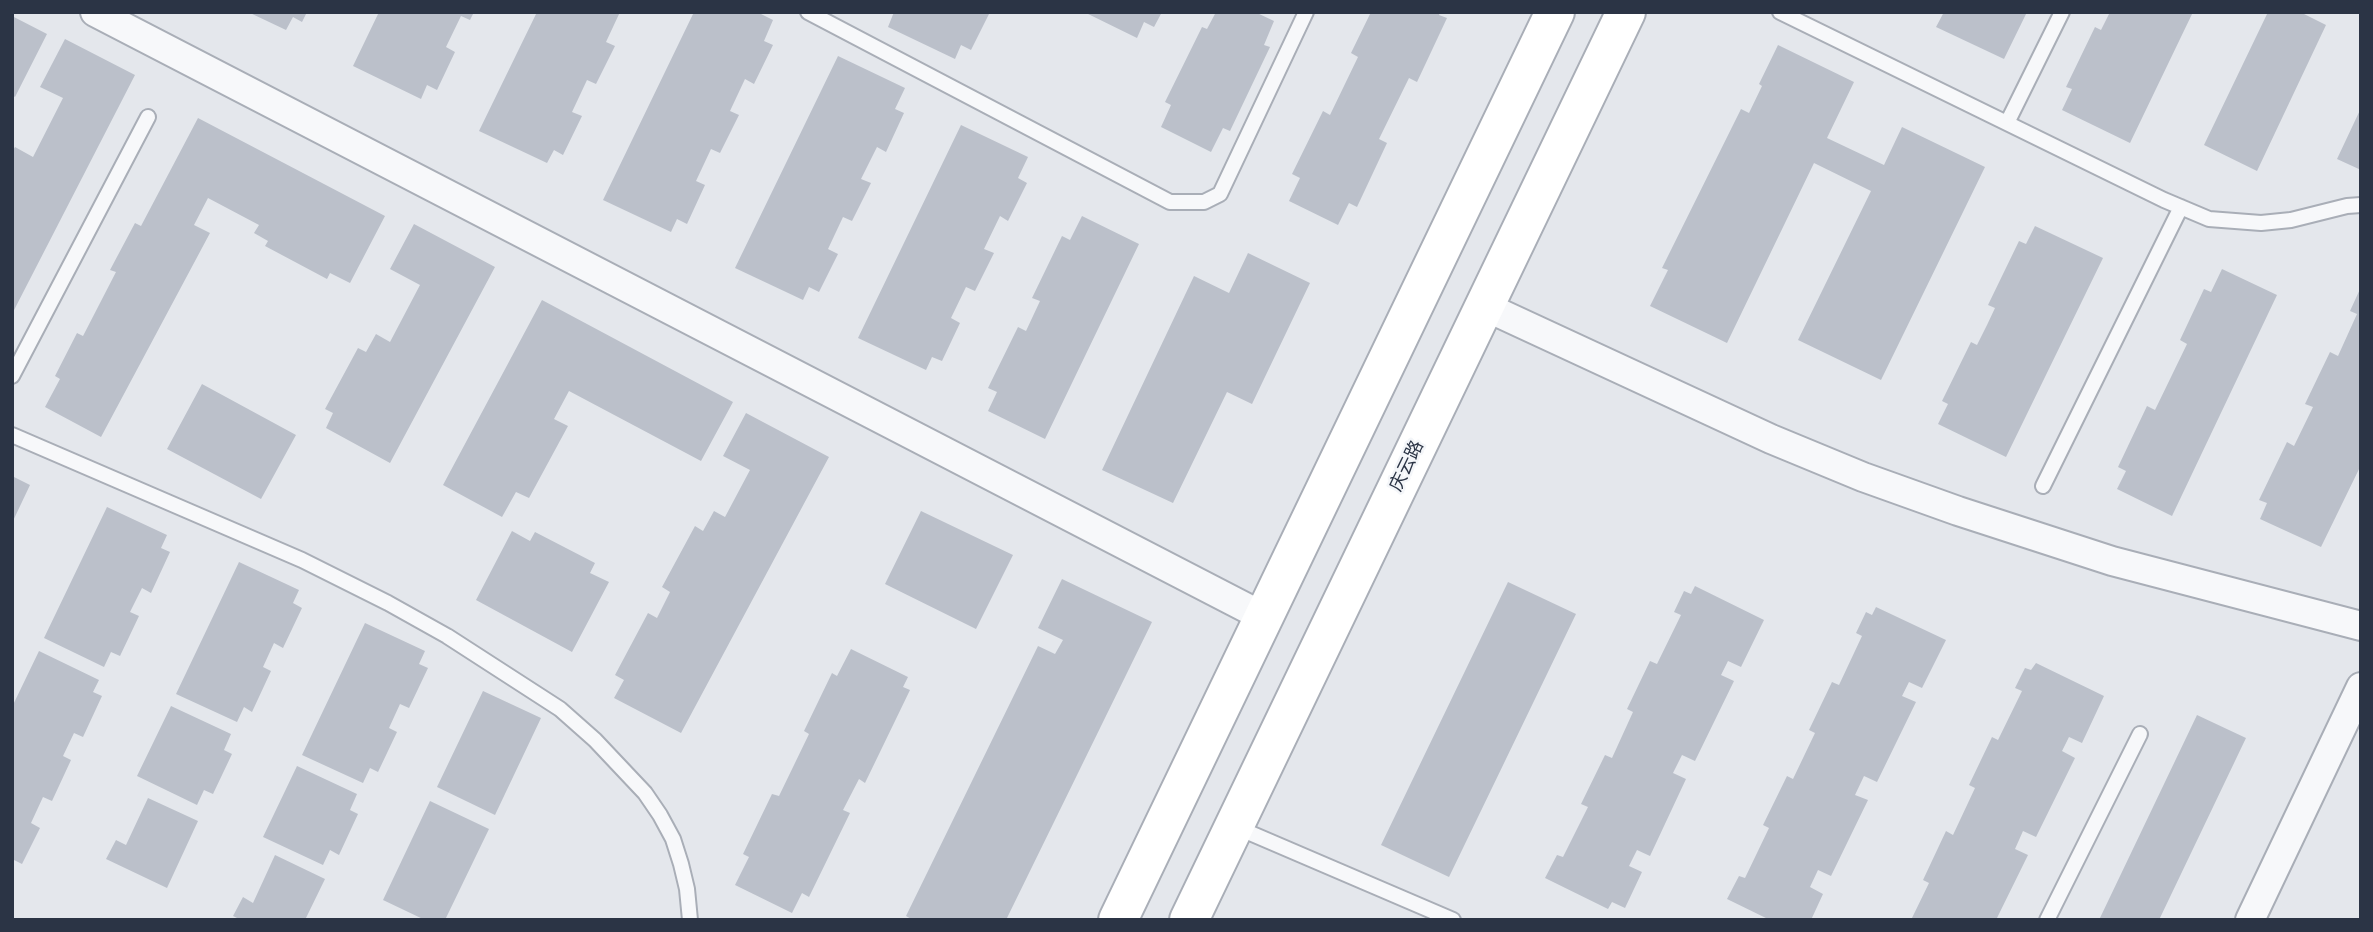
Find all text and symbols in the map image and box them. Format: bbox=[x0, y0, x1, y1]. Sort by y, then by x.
street label: 庆云路 bbox=[1385, 437, 1429, 495]

